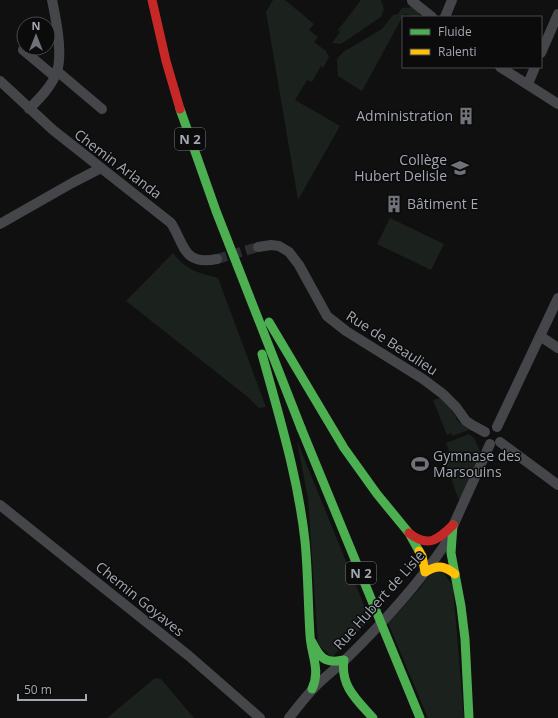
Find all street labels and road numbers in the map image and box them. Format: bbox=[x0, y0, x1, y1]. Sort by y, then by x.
street label: Chemin Arlanda bbox=[71, 124, 166, 203]
road number: N 2 bbox=[175, 128, 205, 150]
street label: Rue de Beaulieu bbox=[343, 306, 442, 379]
street label: Rue Hubert de Lisle bbox=[329, 546, 428, 653]
street label: Chemin Goyaves bbox=[92, 557, 189, 640]
road number: N 2 bbox=[346, 562, 376, 584]

